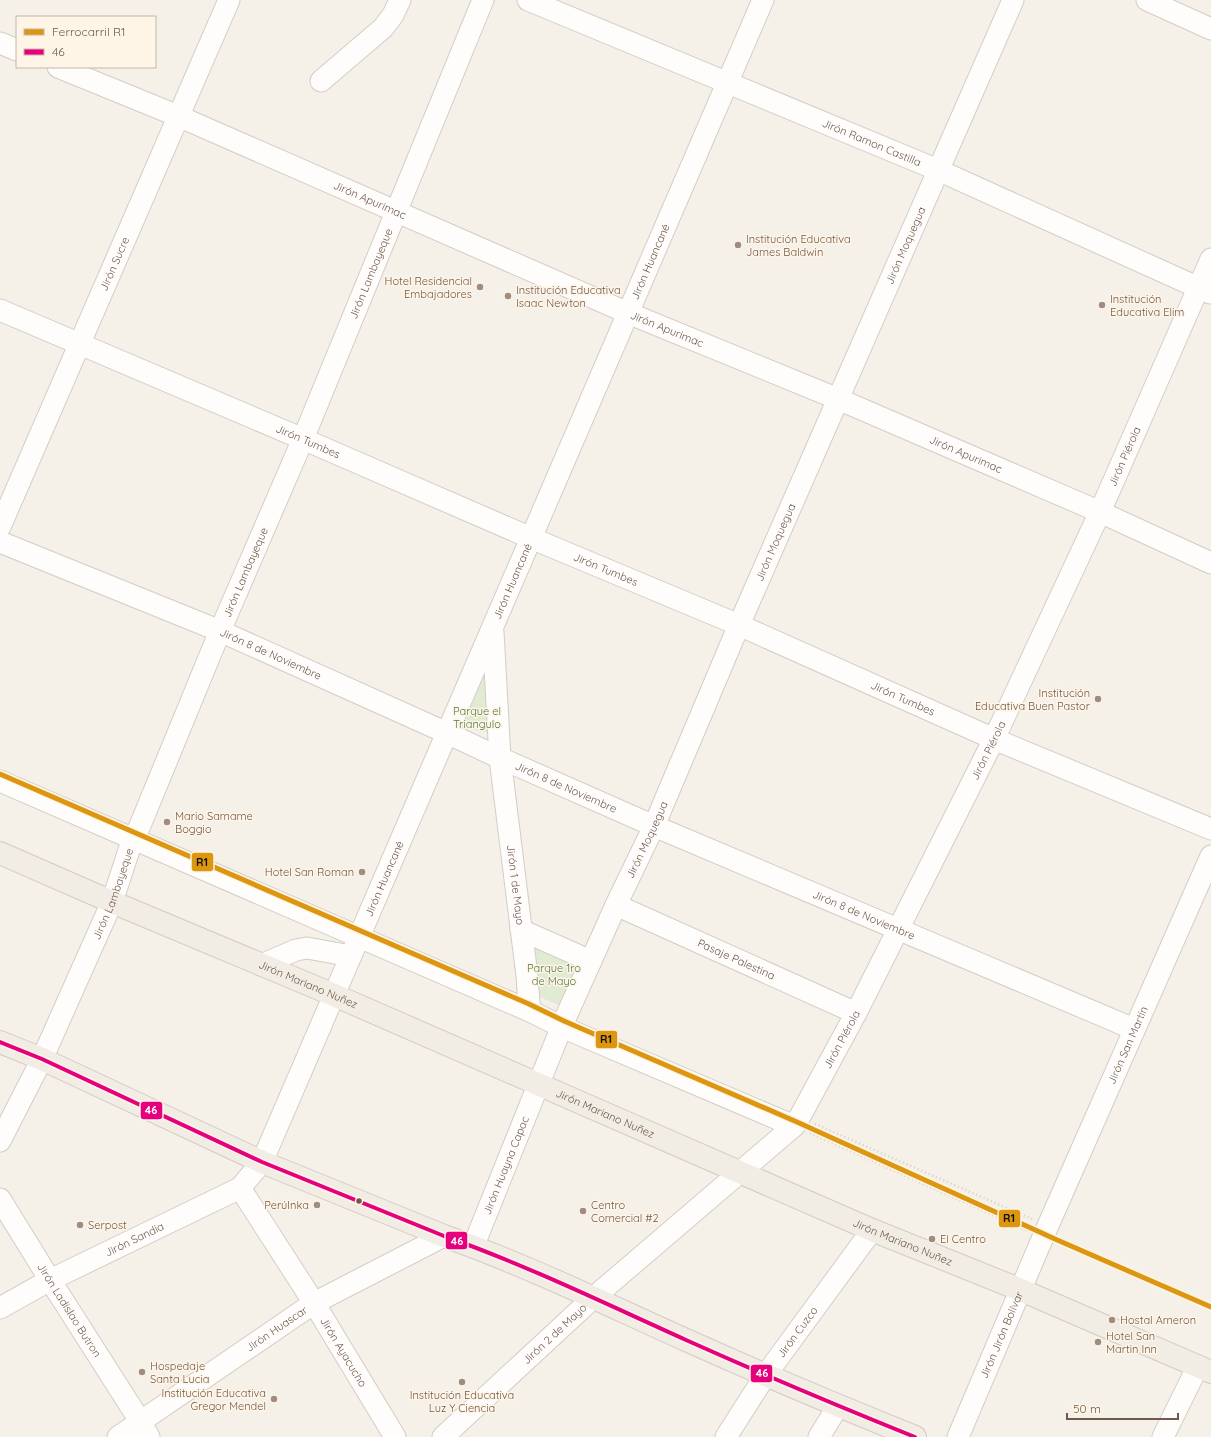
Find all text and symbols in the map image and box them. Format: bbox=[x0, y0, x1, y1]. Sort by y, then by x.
legend bbox=[16, 16, 156, 68]
text: Ferrocarril R1 bbox=[52, 24, 125, 39]
text: 46 bbox=[52, 44, 65, 59]
street label: Jirón Ramon Castilla bbox=[820, 116, 923, 169]
street label: Jirón Apurimac bbox=[331, 178, 409, 222]
street label: Jirón Moquegua bbox=[882, 204, 929, 287]
street label: Jirón Huancané bbox=[628, 222, 673, 302]
street label: Jirón Lambayeque bbox=[346, 226, 396, 321]
place label: Institución Educativa James Baldwin bbox=[746, 232, 851, 259]
street label: Jirón Sucre bbox=[97, 235, 132, 293]
marker: Institución Educativa James Baldwin bbox=[733, 240, 743, 250]
place label: Hotel Residencial Embajadores bbox=[384, 274, 472, 301]
marker: Hotel Residencial Embajadores bbox=[475, 282, 485, 292]
place label: Institución Educativa Isaac Newton bbox=[516, 283, 621, 310]
marker: Institución Educativa Isaac Newton bbox=[503, 291, 513, 301]
place label: Institución Educativa Elim bbox=[1110, 292, 1184, 319]
marker: Institución Educativa Elim bbox=[1097, 300, 1107, 310]
street label: Jirón Apurimac bbox=[628, 308, 706, 350]
street label: Jirón Tumbes bbox=[274, 421, 342, 461]
street label: Jirón Piérola bbox=[1105, 424, 1144, 489]
street label: Jirón Apurimac bbox=[927, 432, 1005, 476]
street label: Jirón Moquegua bbox=[752, 501, 798, 583]
street label: Jirón Lambayeque bbox=[220, 525, 271, 619]
street label: Jirón Huancané bbox=[490, 541, 535, 621]
street label: Jirón Tumbes bbox=[571, 550, 640, 589]
street label: Jirón 8 de Noviembre bbox=[218, 625, 324, 683]
street label: Jirón Tumbes bbox=[869, 678, 937, 719]
place label: Institución Educativa Buen Pastor bbox=[975, 686, 1091, 713]
marker: Institución Educativa Buen Pastor bbox=[1093, 694, 1103, 704]
park label: Parque el Triangulo bbox=[453, 704, 501, 731]
street label: Jirón Piérola bbox=[968, 719, 1008, 782]
street label: Jirón 8 de Noviembre bbox=[513, 759, 619, 816]
street label: Jirón Moquegua bbox=[623, 799, 671, 881]
place label: Mario Samame Boggio bbox=[175, 809, 253, 836]
marker: Mario Samame Boggio bbox=[162, 817, 172, 827]
street label: Jirón Huancané bbox=[362, 839, 407, 919]
street label: Jirón 1 de Mayo bbox=[504, 844, 528, 926]
street label: Jirón Lambayeque bbox=[89, 846, 136, 942]
line badge: R1 bbox=[191, 852, 214, 872]
text: R1 bbox=[196, 855, 208, 869]
place label: Hotel San Roman bbox=[265, 865, 354, 879]
marker: Hotel San Roman bbox=[357, 867, 367, 877]
street label: Jirón 8 de Noviembre bbox=[811, 887, 917, 943]
street label: Pasaje Palestina bbox=[695, 936, 777, 983]
street label: Jirón Mariano Nuñez bbox=[257, 957, 360, 1011]
park label: Parque 1ro de Mayo bbox=[527, 961, 581, 988]
street label: Jirón San Martín bbox=[1104, 1004, 1151, 1086]
street label: Jirón Piérola bbox=[820, 1008, 863, 1071]
line badge: R1 bbox=[595, 1030, 618, 1049]
text: R1 bbox=[600, 1032, 612, 1046]
street label: Jirón Mariano Nuñez bbox=[554, 1086, 657, 1141]
line badge: 46 bbox=[140, 1101, 163, 1120]
text: 46 bbox=[145, 1103, 157, 1117]
street label: Jirón Huayna Capac bbox=[480, 1114, 532, 1217]
unlabelled marker bbox=[354, 1196, 364, 1206]
place label: PerúInka bbox=[264, 1198, 309, 1212]
place label: Centro Comercial #2 bbox=[591, 1198, 659, 1225]
marker: PerúInka bbox=[312, 1200, 322, 1210]
marker: Centro Comercial #2 bbox=[578, 1206, 588, 1216]
line badge: R1 bbox=[998, 1209, 1021, 1228]
text: R1 bbox=[1003, 1211, 1015, 1225]
street label: Jirón Mariano Nuñez bbox=[851, 1216, 954, 1269]
place label: Serpost bbox=[88, 1218, 127, 1232]
street label: Jirón Sandia bbox=[103, 1219, 166, 1259]
marker: Serpost bbox=[75, 1220, 85, 1230]
line badge: 46 bbox=[445, 1231, 468, 1250]
place label: El Centro bbox=[940, 1232, 986, 1246]
text: 46 bbox=[451, 1234, 463, 1248]
marker: El Centro bbox=[927, 1234, 937, 1244]
street label: Jirón Ladislao Butron bbox=[34, 1261, 104, 1360]
street label: Jirón Jirón Bolívar bbox=[977, 1288, 1026, 1381]
street label: Jirón 2 de Mayo bbox=[519, 1300, 590, 1367]
street label: Jirón Huascar bbox=[243, 1302, 311, 1355]
street label: Jirón Cuzco bbox=[774, 1303, 821, 1360]
place label: Hostal Ameron bbox=[1120, 1313, 1196, 1327]
street label: Jirón Ayacucho bbox=[317, 1314, 370, 1390]
marker: Hostal Ameron bbox=[1107, 1315, 1117, 1325]
place label: Hotel San Martin Inn bbox=[1106, 1329, 1157, 1356]
marker: Hotel San Martin Inn bbox=[1093, 1337, 1103, 1347]
place label: Hospedaje Santa Lucia bbox=[150, 1359, 209, 1386]
line badge: 46 bbox=[750, 1364, 773, 1383]
text: 46 bbox=[756, 1366, 768, 1380]
marker: Hospedaje Santa Lucia bbox=[137, 1367, 147, 1377]
marker: Institución Educativa Luz Y Ciencia bbox=[457, 1377, 467, 1387]
place label: Institución Educativa Gregor Mendel bbox=[161, 1386, 266, 1413]
place label: Institución Educativa Luz Y Ciencia bbox=[410, 1388, 514, 1415]
marker: Institución Educativa Gregor Mendel bbox=[269, 1394, 279, 1404]
scale bar bbox=[1067, 1395, 1178, 1421]
text: 50 m bbox=[1073, 1401, 1101, 1416]

